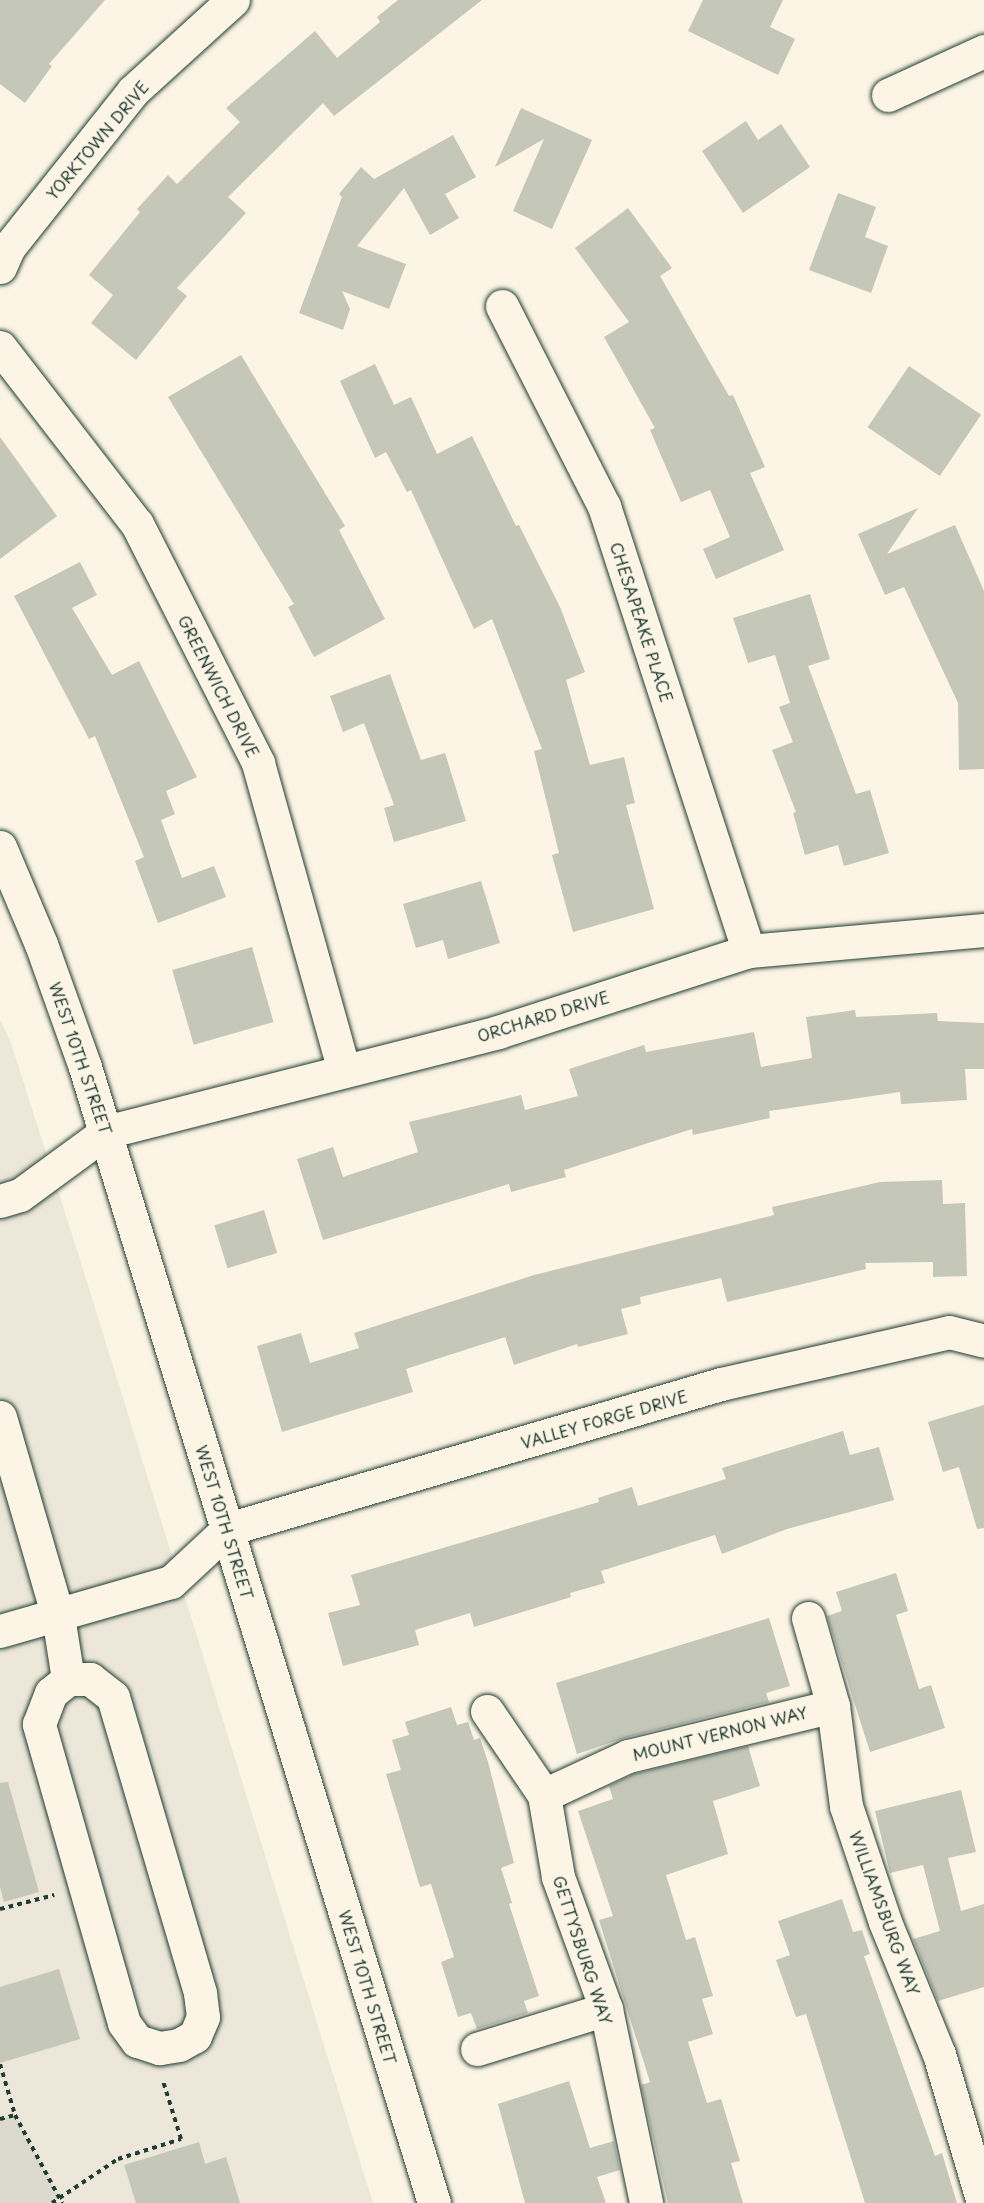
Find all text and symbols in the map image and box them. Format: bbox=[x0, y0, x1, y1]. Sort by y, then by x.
street label: YORKTOWN DRIVE bbox=[42, 77, 152, 203]
street label: CHESAPEAKE PLACE bbox=[607, 539, 677, 705]
street label: GREENWICH DRIVE bbox=[175, 612, 263, 760]
street label: WEST 10TH STREET bbox=[46, 979, 116, 1137]
street label: ORCHARD DRIVE bbox=[474, 987, 612, 1045]
street label: VALLEY FORGE DRIVE bbox=[516, 1385, 692, 1453]
street label: WEST 10TH STREET bbox=[192, 1442, 258, 1602]
street label: MOUNT VERNON WAY bbox=[630, 1702, 810, 1764]
street label: WILLIAMSBURG WAY bbox=[846, 1828, 924, 1998]
street label: GETTYSBURG WAY bbox=[550, 1873, 616, 2027]
street label: WEST 10TH STREET bbox=[335, 1907, 401, 2067]

